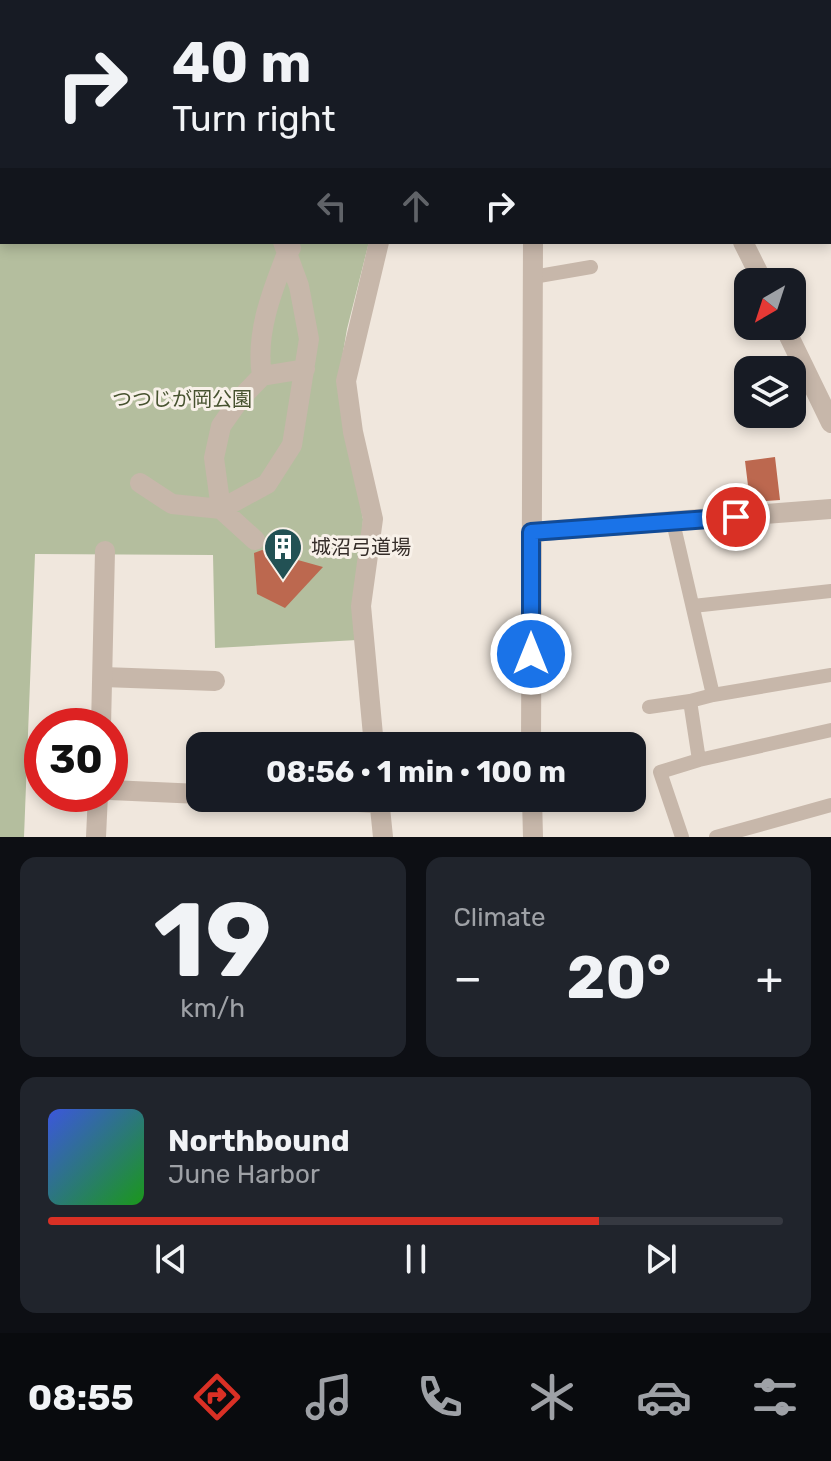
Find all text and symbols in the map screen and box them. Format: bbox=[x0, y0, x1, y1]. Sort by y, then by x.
text: 40 m bbox=[172, 30, 312, 96]
icon: right bbox=[40, 32, 144, 136]
text: Turn right bbox=[172, 97, 336, 140]
icon: left bbox=[310, 184, 354, 228]
icon: ahead bbox=[394, 184, 438, 228]
icon: right bbox=[478, 184, 522, 228]
north arrow bbox=[734, 268, 806, 340]
map controls bbox=[734, 268, 806, 428]
button: layers bbox=[734, 356, 806, 428]
park label: つつじが岡公園 bbox=[112, 387, 252, 411]
pin bbox=[702, 483, 770, 551]
icon: arrive bbox=[714, 495, 758, 539]
building icon: 城沼弓道場 bbox=[262, 526, 304, 581]
place label: 城沼弓道場 bbox=[311, 535, 411, 559]
position arrow bbox=[489, 612, 573, 696]
speed limit sign: 30 bbox=[24, 708, 128, 812]
text: 08:56 · 1 min · 100 m bbox=[266, 754, 566, 790]
text: 19 bbox=[154, 879, 272, 1002]
text: Climate bbox=[454, 902, 546, 933]
text: 20° bbox=[567, 942, 671, 1013]
text: − bbox=[454, 952, 482, 1004]
text: + bbox=[756, 952, 783, 1004]
text: km/h bbox=[180, 993, 245, 1024]
text: Northbound bbox=[168, 1123, 350, 1159]
text: June Harbor bbox=[168, 1159, 320, 1190]
icon: previous bbox=[149, 1237, 193, 1281]
icon: pause bbox=[394, 1237, 438, 1281]
icon: next bbox=[639, 1237, 683, 1281]
icon: directions bbox=[189, 1369, 245, 1425]
icon: music bbox=[301, 1369, 357, 1425]
icon: phone bbox=[412, 1369, 468, 1425]
icon: climate bbox=[524, 1369, 580, 1425]
icon: car bbox=[636, 1369, 692, 1425]
icon: filters bbox=[747, 1369, 803, 1425]
text: 08:55 bbox=[28, 1376, 134, 1419]

